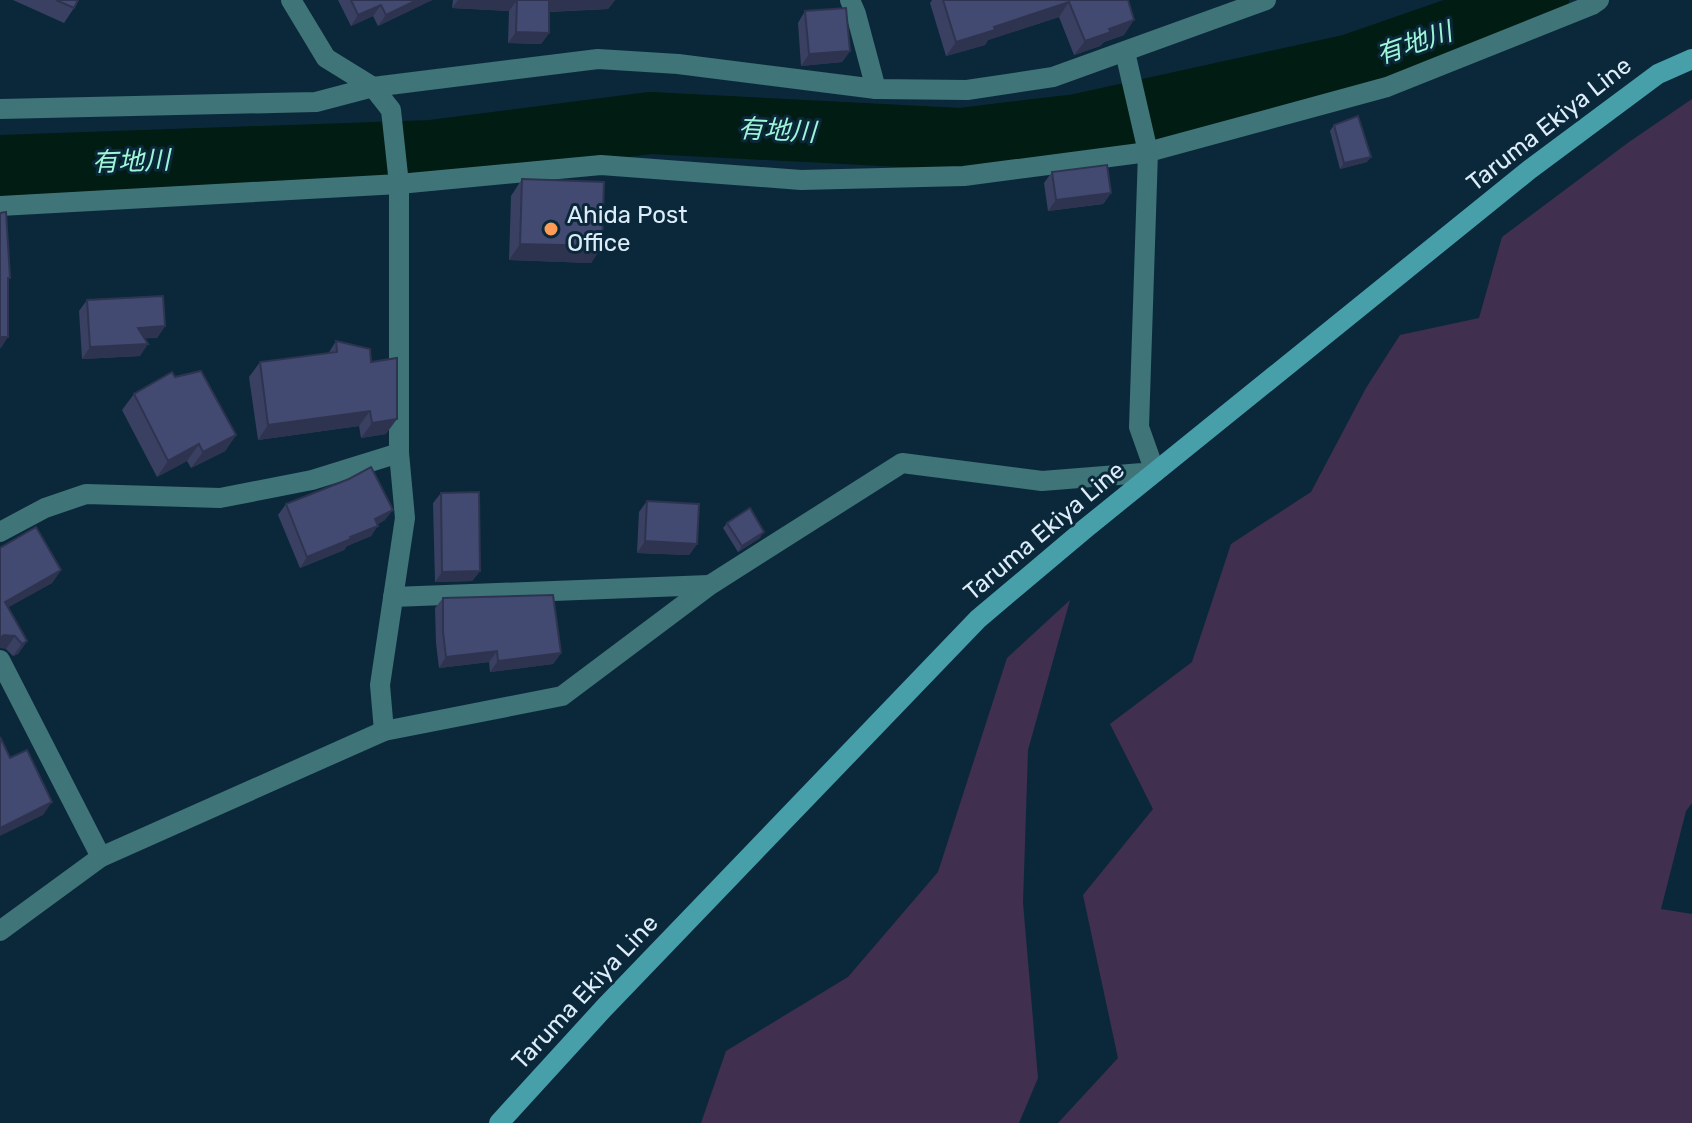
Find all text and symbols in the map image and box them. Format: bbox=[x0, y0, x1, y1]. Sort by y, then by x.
water label: 有地川 bbox=[1372, 15, 1459, 71]
street label: Taruma Ekiya Line bbox=[1461, 51, 1637, 197]
water label: 有地川 bbox=[737, 113, 820, 148]
water label: 有地川 bbox=[91, 145, 174, 178]
place label: Ahida Post Office bbox=[567, 201, 688, 257]
marker: Ahida Post Office bbox=[542, 220, 560, 238]
street label: Taruma Ekiya Line bbox=[958, 456, 1130, 606]
street label: Taruma Ekiya Line bbox=[506, 909, 664, 1075]

